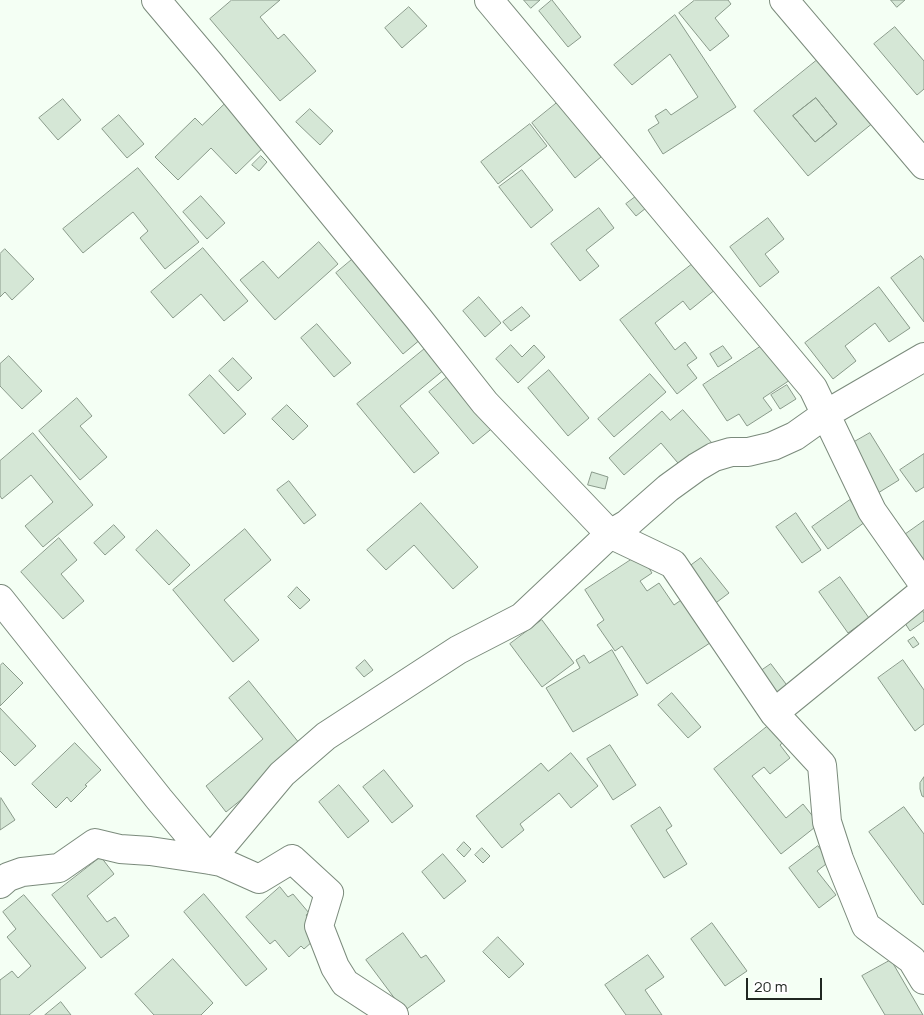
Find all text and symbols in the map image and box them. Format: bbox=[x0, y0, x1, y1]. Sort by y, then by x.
scale bar bbox=[749, 968, 825, 1000]
text: 20 m bbox=[754, 976, 787, 997]

